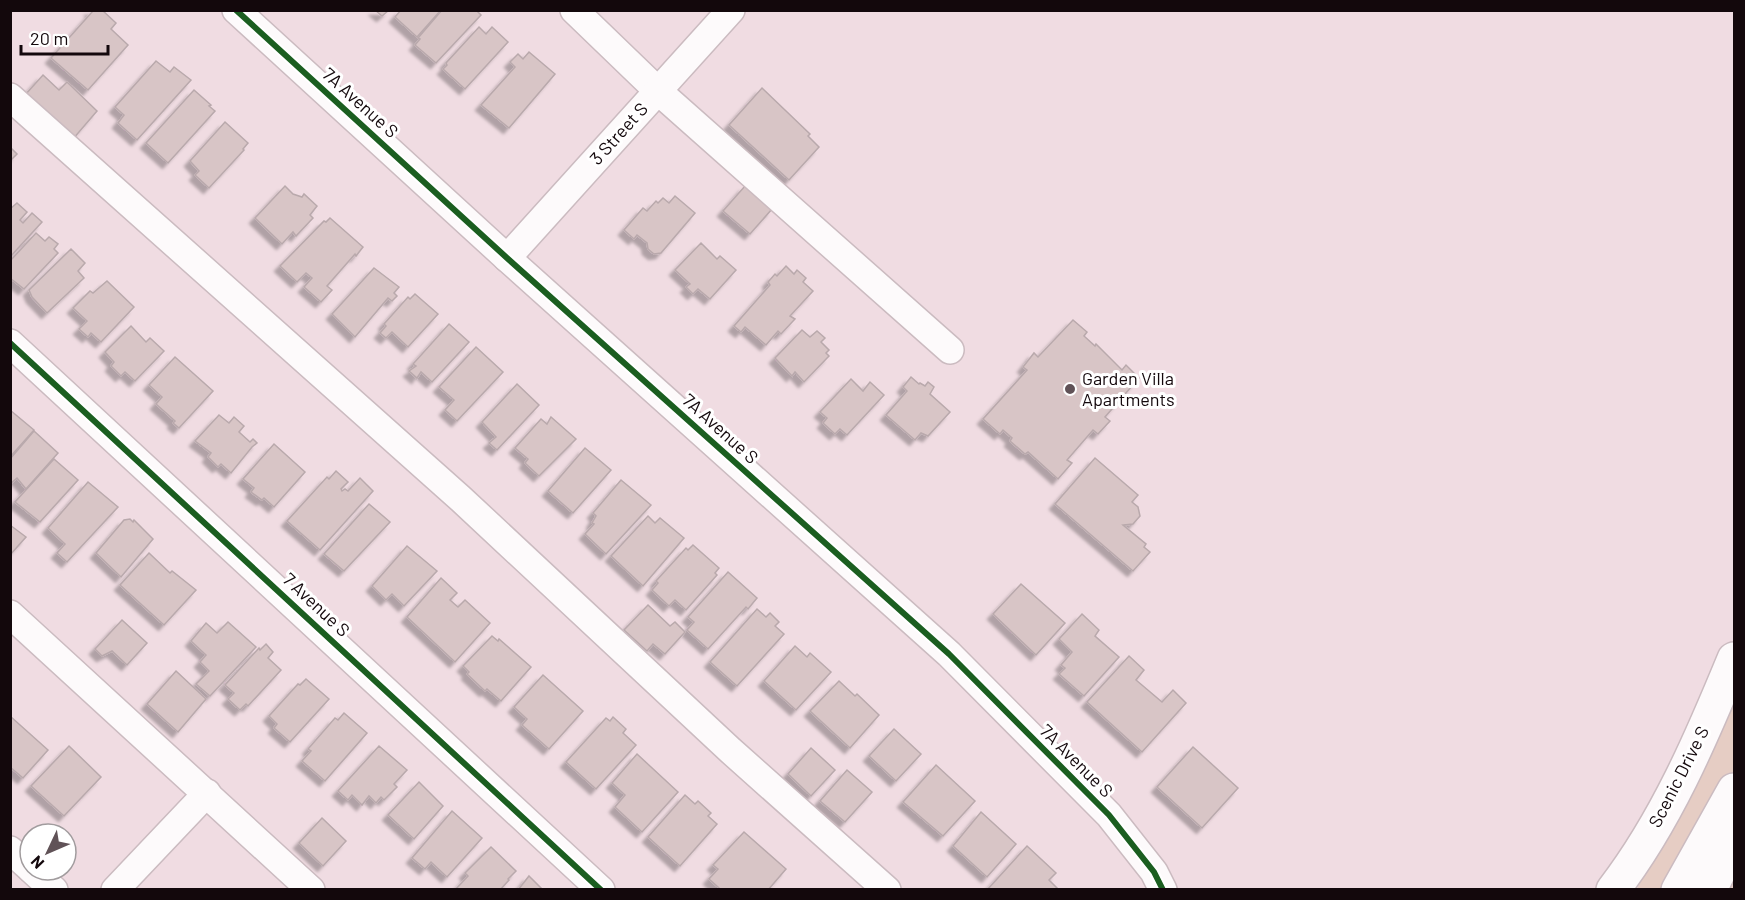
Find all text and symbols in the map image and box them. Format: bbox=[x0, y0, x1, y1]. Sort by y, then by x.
scale bar bbox=[21, 18, 108, 56]
text: 20 m bbox=[30, 27, 68, 49]
street label: 7A Avenue S bbox=[318, 63, 403, 142]
street label: 3 Street S bbox=[585, 98, 652, 169]
place label: Garden Villa Apartments bbox=[1082, 367, 1175, 410]
marker: Garden Villa Apartments bbox=[1063, 382, 1077, 396]
street label: 7A Avenue S bbox=[678, 389, 763, 468]
street label: 7 Avenue S bbox=[279, 568, 355, 641]
street label: 7A Avenue S bbox=[1036, 719, 1118, 801]
street label: Scenic Drive S bbox=[1643, 722, 1713, 831]
north arrow bbox=[18, 822, 78, 882]
text: N bbox=[26, 852, 47, 873]

